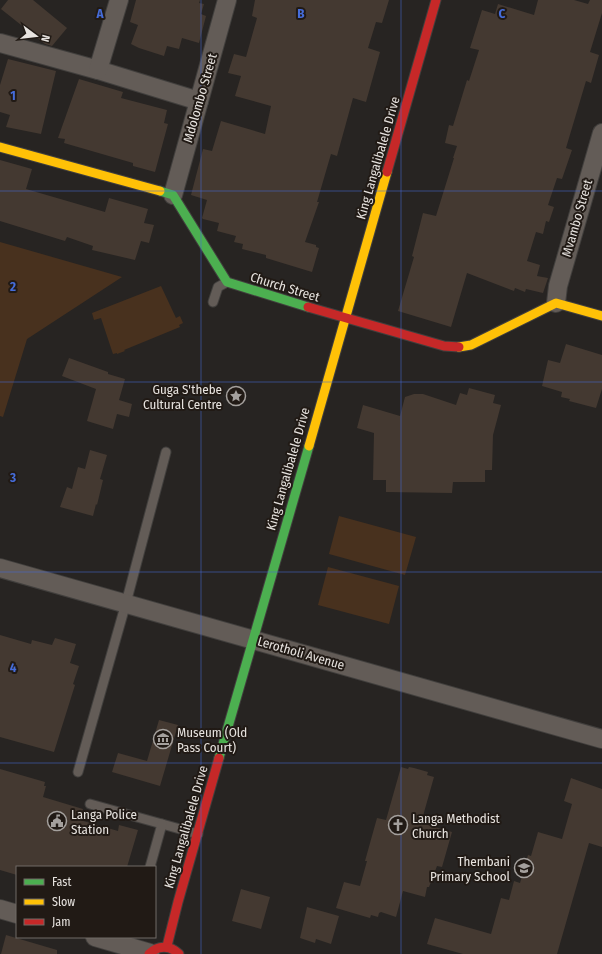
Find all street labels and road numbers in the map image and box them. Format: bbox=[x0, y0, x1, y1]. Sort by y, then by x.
street label: Mdolombo Street bbox=[180, 51, 220, 144]
street label: King Langalibalele Drive bbox=[353, 95, 403, 221]
street label: Mvambo Street bbox=[559, 177, 595, 259]
street label: Church Street bbox=[249, 269, 322, 305]
street label: King Langalibalele Drive bbox=[263, 406, 313, 532]
street label: Lerotholi Avenue bbox=[256, 633, 346, 673]
street label: King Langalibalele Drive bbox=[161, 764, 211, 890]

